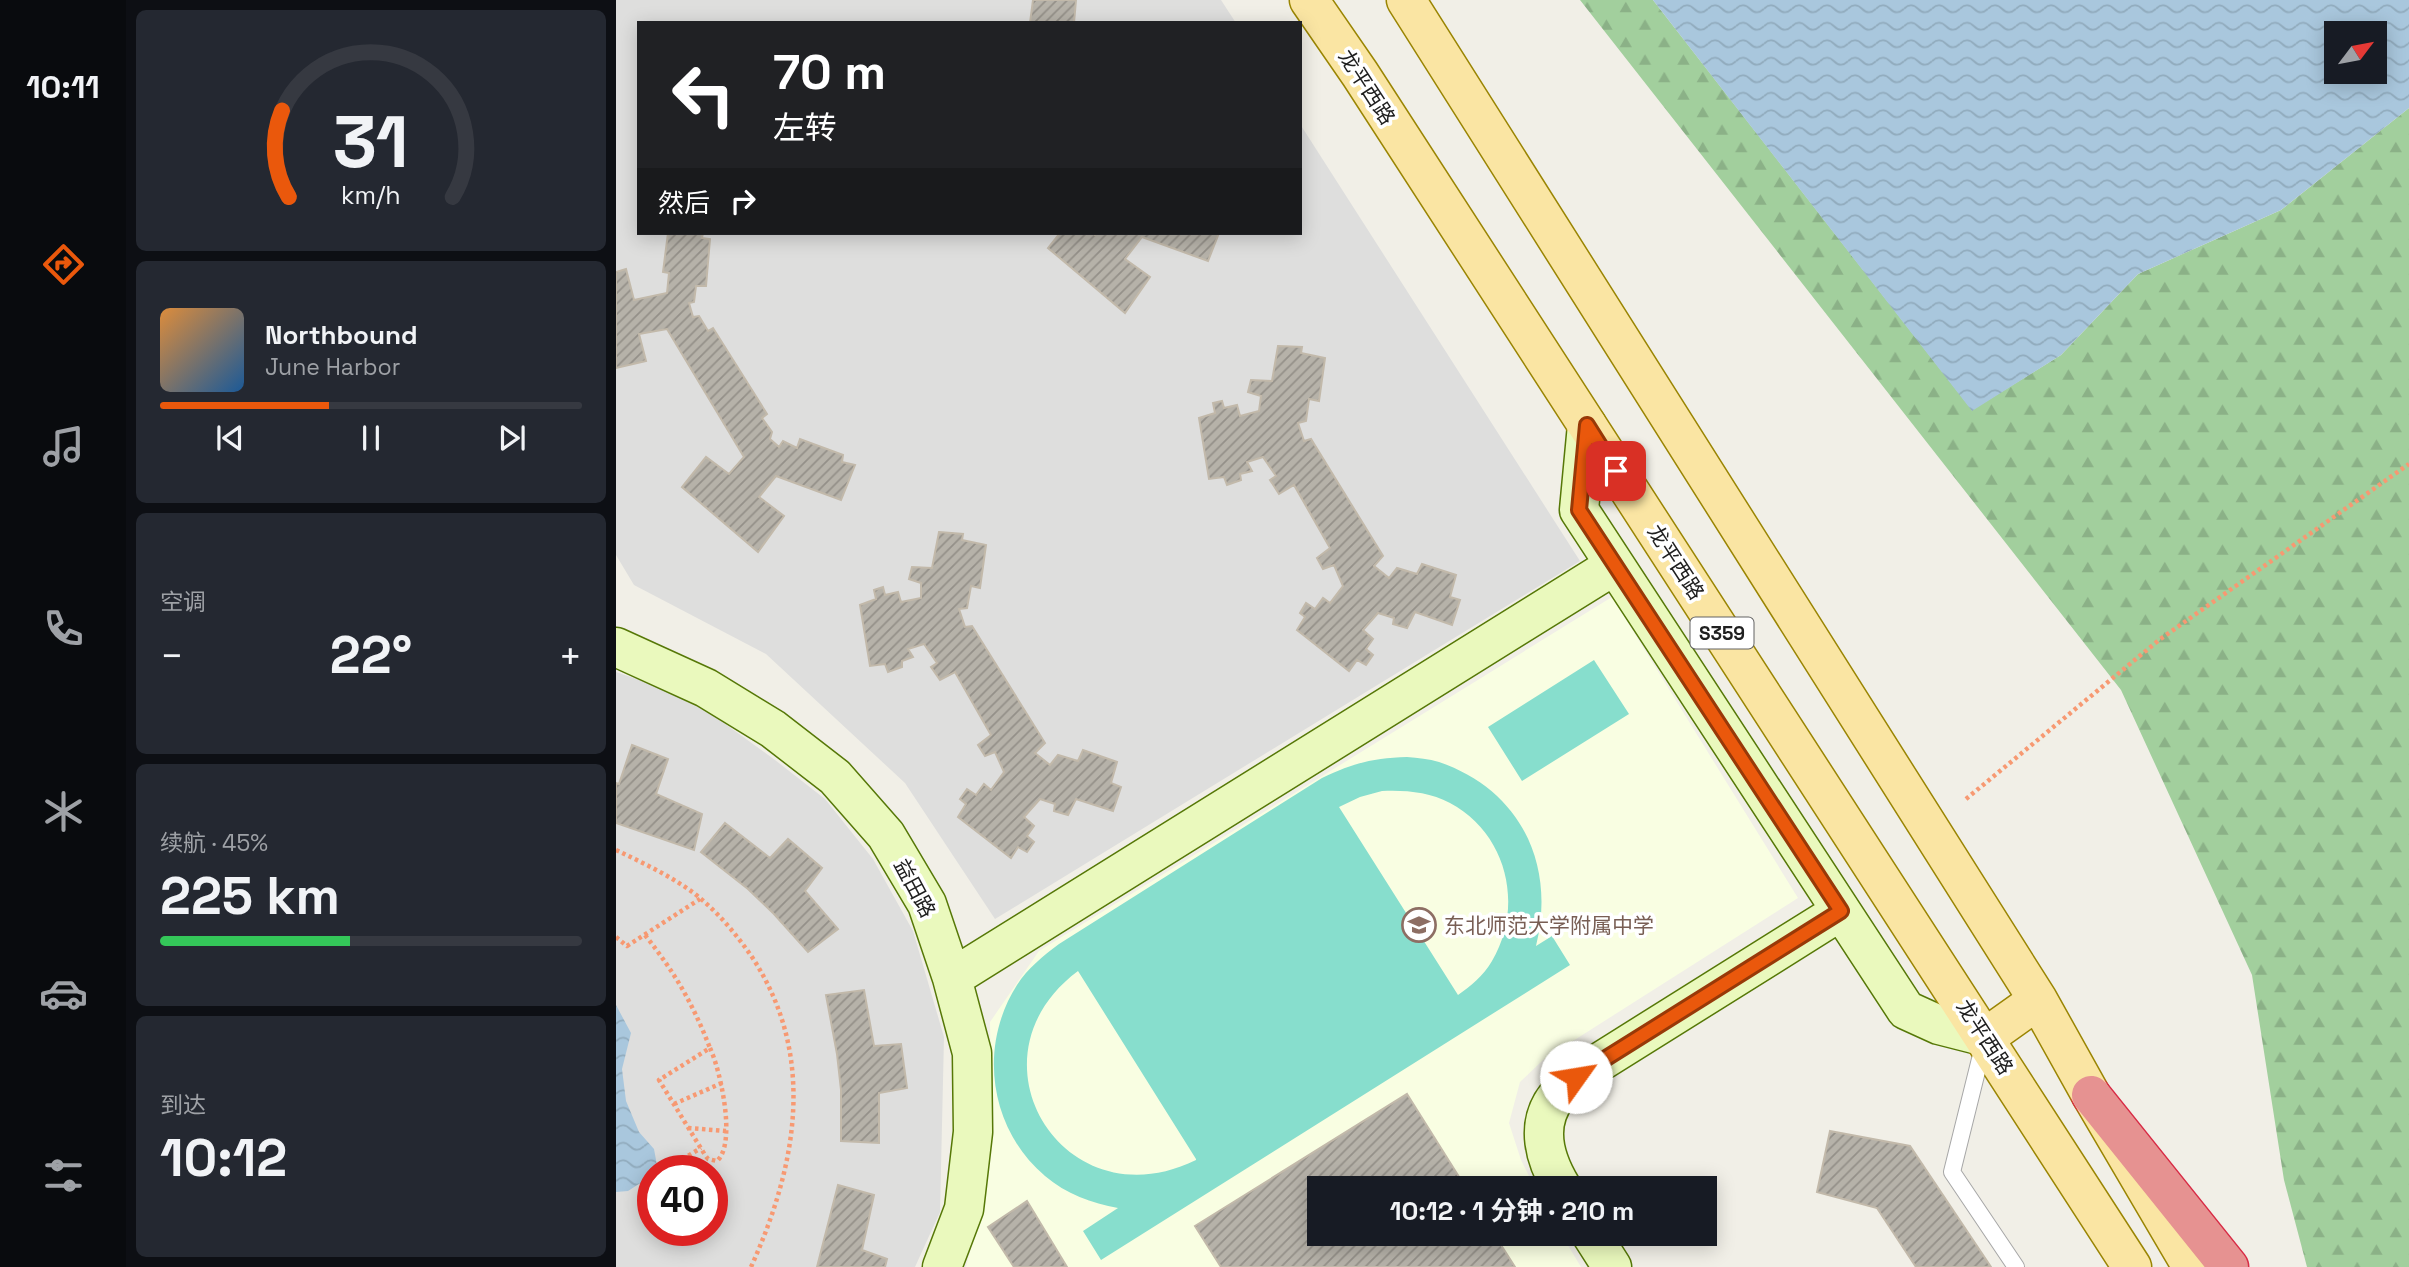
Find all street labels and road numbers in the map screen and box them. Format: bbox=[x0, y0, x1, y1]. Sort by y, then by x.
street label: 龙平西路 bbox=[1333, 44, 1401, 130]
street label: 龙平西路 bbox=[1642, 519, 1710, 605]
road number: S359 bbox=[1690, 618, 1754, 648]
street label: 益田路 bbox=[888, 854, 942, 922]
street label: 龙平西路 bbox=[1951, 994, 2019, 1080]

